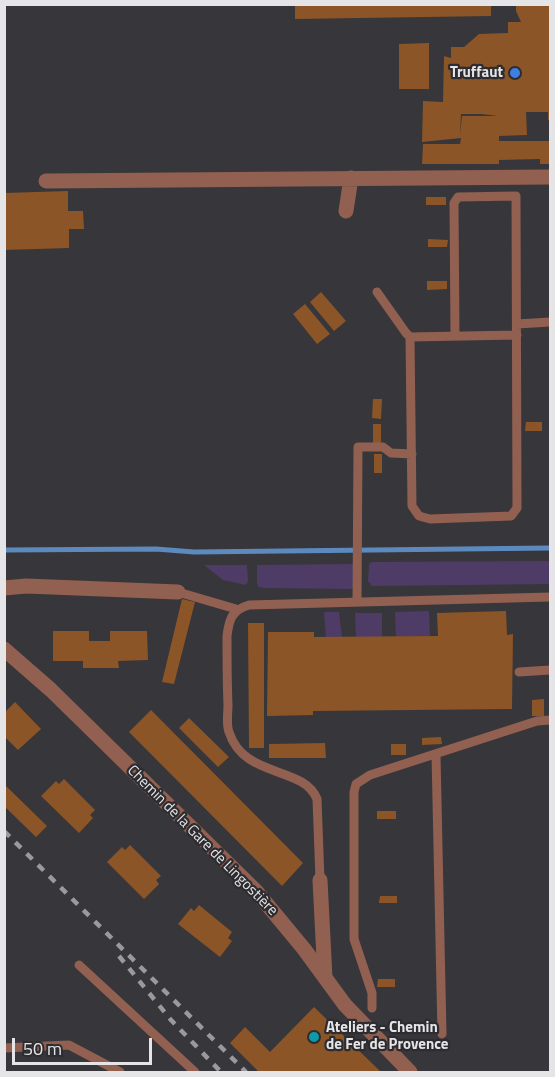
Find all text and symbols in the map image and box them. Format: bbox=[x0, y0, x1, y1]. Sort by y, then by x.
place label: Truffaut bbox=[450, 64, 503, 82]
marker: Truffaut bbox=[508, 66, 522, 80]
street label: Chemin de la Gare de Lingostière bbox=[123, 762, 281, 920]
place label: Ateliers - Chemin de Fer de Provence bbox=[326, 1019, 448, 1054]
scale bar bbox=[15, 1026, 154, 1064]
marker: Ateliers - Chemin de Fer de Provence bbox=[307, 1030, 321, 1044]
text: 50 m bbox=[23, 1035, 62, 1062]

